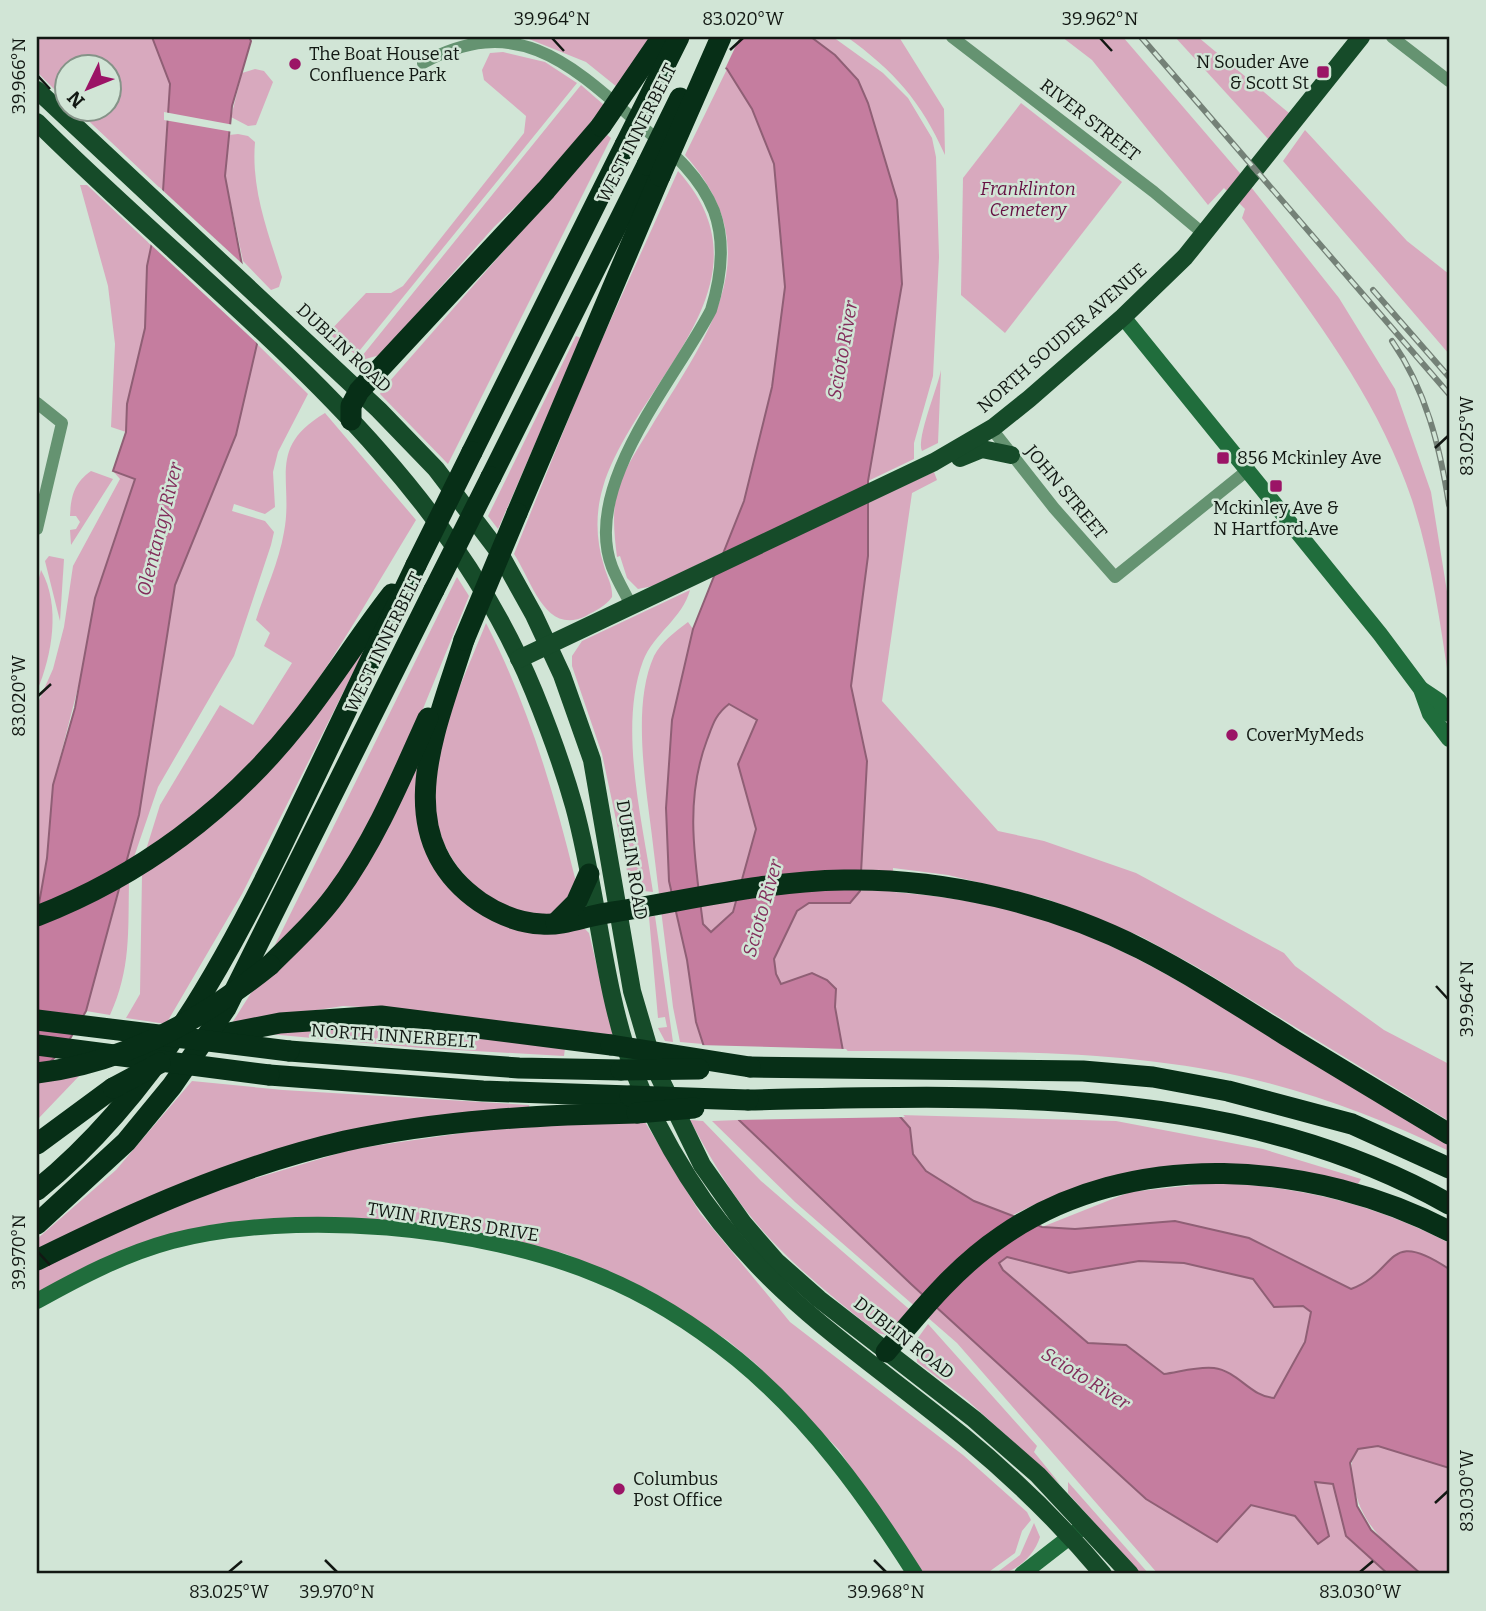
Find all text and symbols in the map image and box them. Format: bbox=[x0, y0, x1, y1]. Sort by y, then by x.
text: 39.964°N bbox=[514, 8, 590, 30]
text: 83.020°W bbox=[702, 8, 784, 30]
text: 39.962°N bbox=[1062, 8, 1138, 30]
text: 39.966°N bbox=[8, 38, 30, 114]
place label: The Boat House at Confluence Park bbox=[309, 43, 460, 86]
place label: N Souder Ave & Scott St bbox=[1196, 51, 1309, 94]
north arrow bbox=[52, 52, 122, 122]
marker: The Boat House at Confluence Park bbox=[287, 56, 303, 72]
street label: WEST INNERBELT bbox=[592, 59, 682, 206]
marker: N Souder Ave & Scott St bbox=[1315, 64, 1331, 80]
street label: RIVER STREET bbox=[1036, 74, 1145, 166]
text: N bbox=[62, 86, 89, 112]
park label: Franklinton Cemetery bbox=[980, 178, 1076, 221]
street label: NORTH SOUDER AVENUE bbox=[973, 258, 1151, 418]
water label: Scioto River bbox=[823, 298, 863, 401]
street label: DUBLIN ROAD bbox=[292, 299, 396, 397]
text: 83.025°W bbox=[1456, 396, 1478, 476]
street label: JOHN STREET bbox=[1020, 440, 1112, 544]
place label: 856 Mckinley Ave bbox=[1237, 447, 1382, 469]
marker: 856 Mckinley Ave bbox=[1215, 450, 1231, 466]
water label: Olentangy River bbox=[132, 459, 187, 598]
marker: Mckinley Ave & N Hartford Ave bbox=[1268, 478, 1284, 494]
place label: Mckinley Ave & N Hartford Ave bbox=[1213, 497, 1339, 540]
street label: WEST INNERBELT bbox=[341, 568, 428, 716]
text: 83.020°W bbox=[8, 655, 30, 737]
place label: CoverMyMeds bbox=[1246, 724, 1364, 746]
marker: CoverMyMeds bbox=[1224, 727, 1240, 743]
street label: DUBLIN ROAD bbox=[612, 798, 652, 922]
water label: Scioto River bbox=[738, 856, 788, 959]
text: 39.964°N bbox=[1456, 961, 1478, 1037]
street label: NORTH INNERBELT bbox=[310, 1019, 478, 1053]
street label: TWIN RIVERS DRIVE bbox=[366, 1198, 540, 1246]
text: 39.970°N bbox=[8, 1214, 30, 1290]
street label: DUBLIN ROAD bbox=[850, 1292, 958, 1384]
water label: Scioto River bbox=[1037, 1342, 1135, 1415]
text: 83.030°W bbox=[1456, 1449, 1478, 1532]
place label: Columbus Post Office bbox=[633, 1468, 723, 1511]
marker: Columbus Post Office bbox=[611, 1481, 627, 1497]
text: 83.025°W bbox=[189, 1581, 269, 1603]
text: 39.970°N bbox=[299, 1581, 375, 1603]
text: 39.968°N bbox=[847, 1581, 925, 1603]
text: 83.030°W bbox=[1319, 1581, 1402, 1603]

